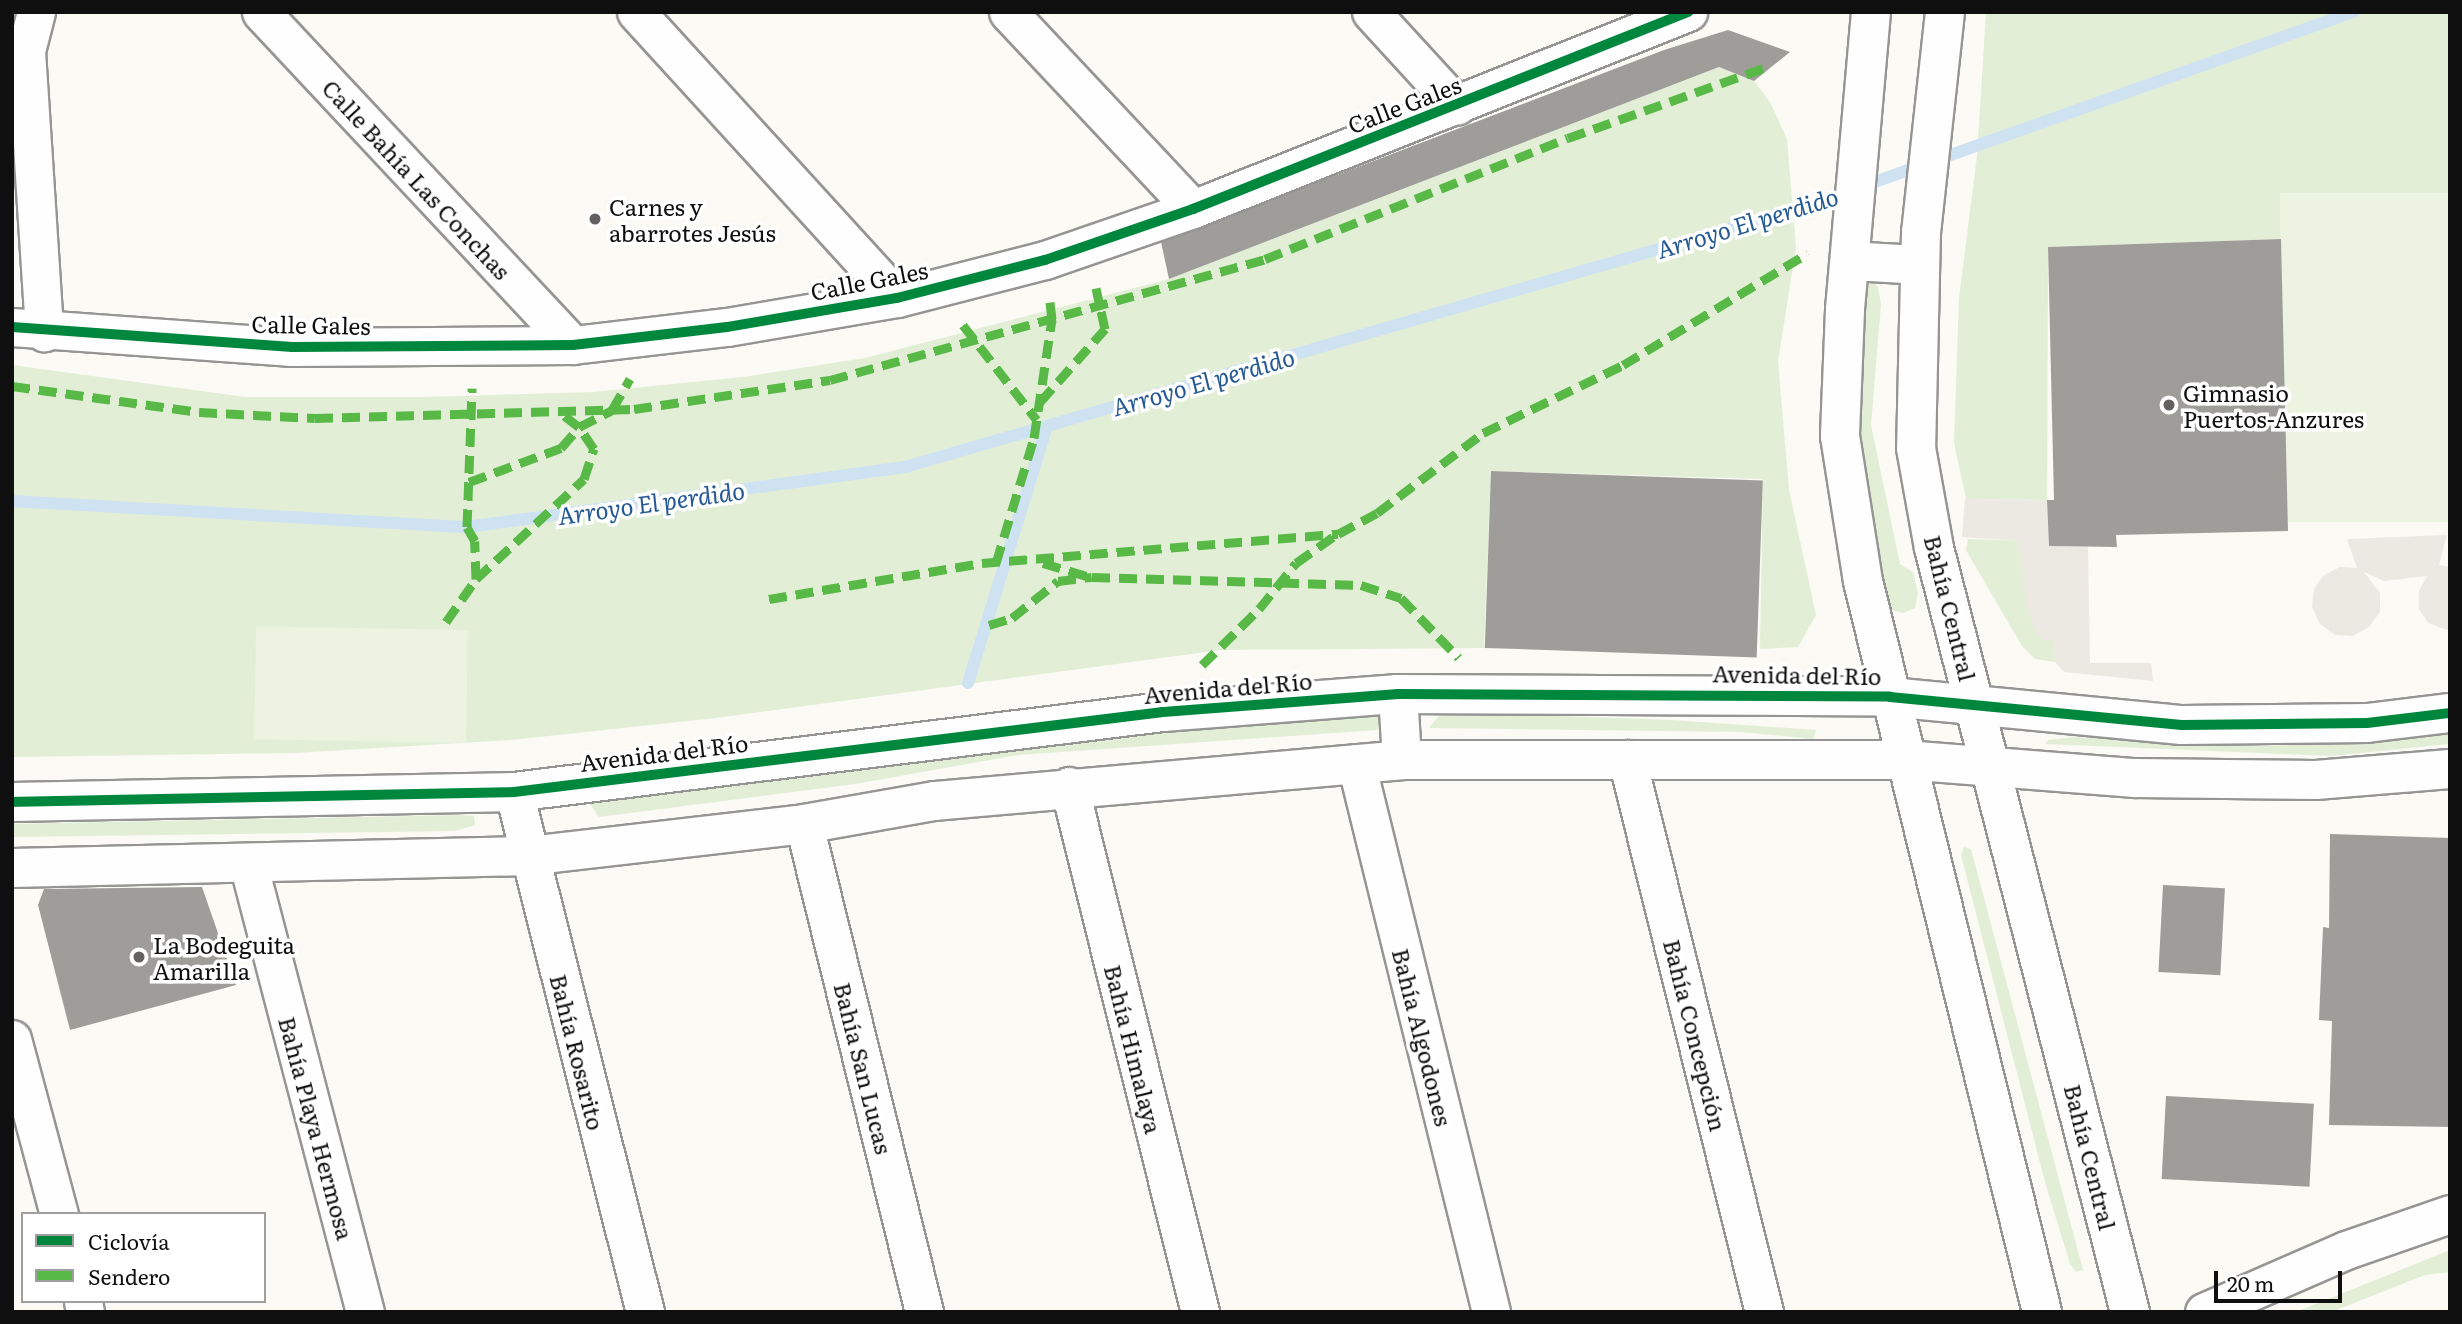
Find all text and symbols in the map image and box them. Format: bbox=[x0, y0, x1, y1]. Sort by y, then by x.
street label: Calle Gales bbox=[1343, 70, 1465, 138]
street label: Calle Bahía Las Conchas bbox=[317, 74, 517, 284]
water label: Arroyo El perdido bbox=[1653, 181, 1841, 263]
place label: Carnes y abarrotes Jesús bbox=[609, 192, 776, 246]
marker: Carnes y abarrotes Jesús bbox=[587, 211, 603, 227]
street label: Calle Gales bbox=[808, 255, 930, 305]
street label: Calle Gales bbox=[251, 309, 371, 339]
water label: Arroyo El perdido bbox=[1108, 341, 1298, 421]
place label: Gimnasio Puertos-Anzures bbox=[2183, 378, 2364, 432]
marker: Gimnasio Puertos-Anzures bbox=[2161, 397, 2177, 413]
water label: Arroyo El perdido bbox=[556, 475, 746, 529]
street label: Bahía Central bbox=[1920, 532, 1982, 684]
street label: Avenida del Río bbox=[1712, 659, 1882, 689]
street label: Avenida del Río bbox=[1143, 666, 1313, 708]
street label: Avenida del Río bbox=[578, 728, 750, 776]
place label: La Bodeguita Amarilla bbox=[153, 930, 295, 984]
street label: Bahía Concepción bbox=[1659, 936, 1733, 1134]
street label: Bahía Algodones bbox=[1388, 945, 1458, 1129]
marker: La Bodeguita Amarilla bbox=[131, 949, 147, 965]
street label: Bahía Himalaya bbox=[1100, 962, 1168, 1136]
street label: Bahía Rosarito bbox=[545, 971, 611, 1133]
street label: Bahía San Lucas bbox=[829, 979, 899, 1157]
street label: Bahía Playa Hermosa bbox=[274, 1013, 360, 1243]
street label: Bahía Central bbox=[2060, 1081, 2122, 1233]
legend bbox=[21, 1212, 266, 1303]
text: Ciclovía bbox=[88, 1225, 170, 1256]
scale bar bbox=[2217, 1258, 2345, 1302]
text: Sendero bbox=[88, 1260, 170, 1291]
text: 20 m bbox=[2227, 1267, 2274, 1298]

